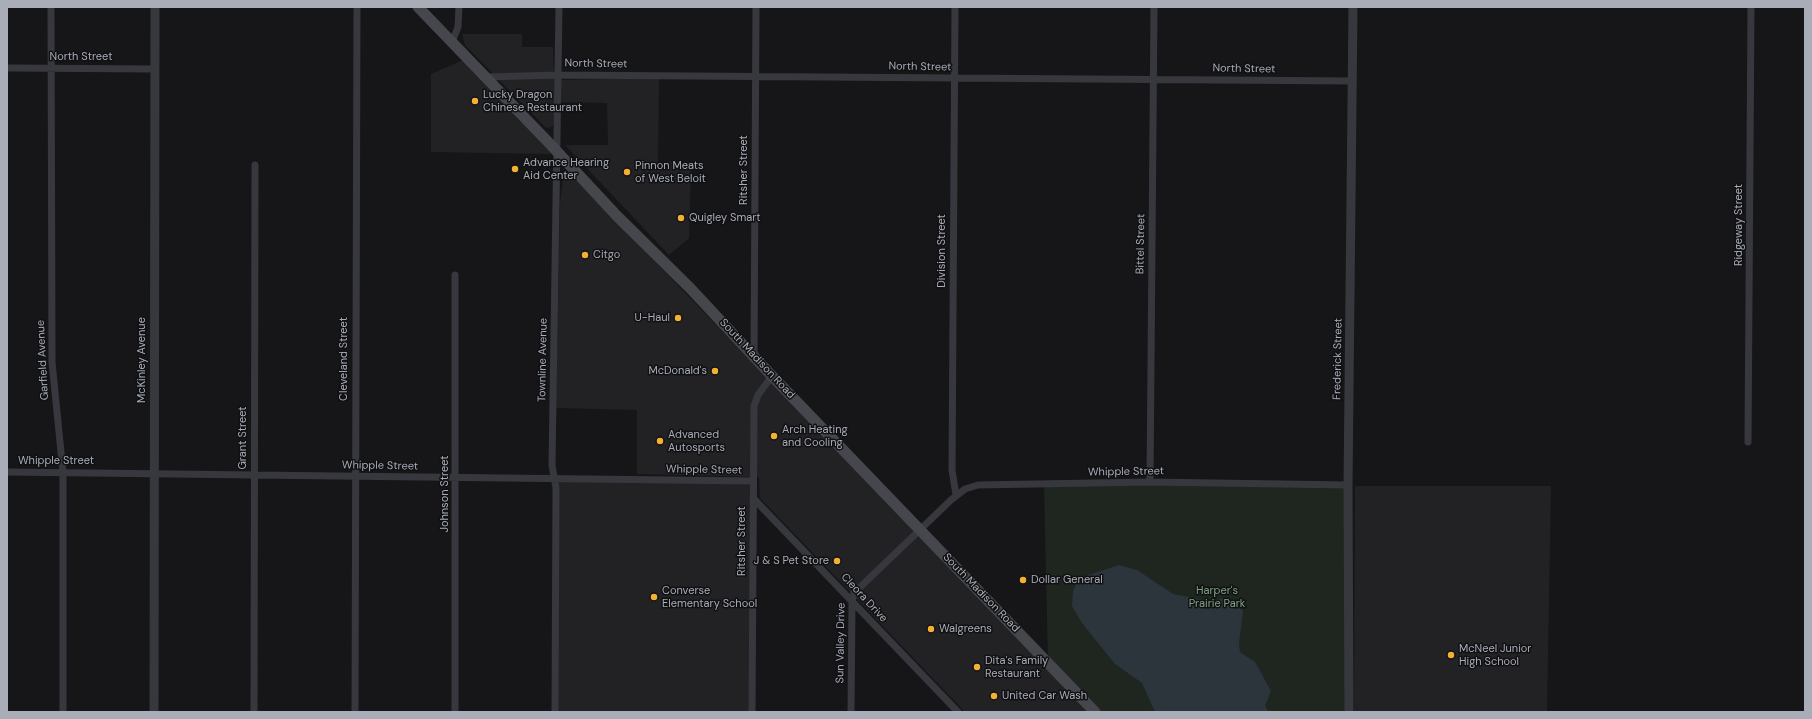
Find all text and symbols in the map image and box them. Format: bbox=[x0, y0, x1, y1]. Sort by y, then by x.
street label: North Street bbox=[50, 50, 112, 64]
street label: North Street bbox=[564, 57, 628, 71]
street label: North Street bbox=[888, 60, 952, 74]
street label: North Street bbox=[1212, 62, 1276, 76]
place label: Lucky Dragon Chinese Restaurant bbox=[483, 88, 582, 114]
marker: Lucky Dragon Chinese Restaurant bbox=[470, 96, 480, 106]
street label: Ritsher Street bbox=[737, 135, 751, 205]
place label: Advance Hearing Aid Center bbox=[523, 156, 609, 182]
place label: Pinnon Meats of West Beloit bbox=[635, 159, 706, 185]
marker: Advance Hearing Aid Center bbox=[510, 164, 520, 174]
marker: Pinnon Meats of West Beloit bbox=[622, 167, 632, 177]
street label: Ridgeway Street bbox=[1732, 184, 1746, 266]
place label: Quigley Smart bbox=[689, 211, 761, 225]
marker: Quigley Smart bbox=[676, 213, 686, 223]
street label: Division Street bbox=[935, 214, 949, 288]
street label: Bittel Street bbox=[1134, 214, 1148, 274]
place label: Citgo bbox=[593, 248, 620, 262]
marker: Citgo bbox=[580, 250, 590, 260]
place label: U-Haul bbox=[635, 311, 670, 325]
marker: U-Haul bbox=[673, 313, 683, 323]
street label: South Madison Road bbox=[717, 316, 797, 402]
street label: McKinley Avenue bbox=[135, 317, 149, 403]
street label: Cleveland Street bbox=[337, 317, 351, 401]
street label: Townline Avenue bbox=[536, 318, 550, 402]
street label: Frederick Street bbox=[1331, 318, 1345, 400]
street label: Garfield Avenue bbox=[34, 319, 52, 401]
place label: McDonald's bbox=[648, 364, 707, 378]
marker: McDonald's bbox=[710, 366, 720, 376]
street label: Grant Street bbox=[236, 406, 250, 470]
place label: Arch Heating and Cooling bbox=[782, 423, 848, 449]
place label: Advanced Autosports bbox=[668, 428, 725, 454]
marker: Arch Heating and Cooling bbox=[769, 431, 779, 441]
marker: Advanced Autosports bbox=[655, 436, 665, 446]
street label: Whipple Street bbox=[18, 454, 94, 468]
street label: Johnson Street bbox=[438, 455, 452, 533]
street label: Whipple Street bbox=[342, 459, 418, 473]
street label: Whipple Street bbox=[666, 463, 742, 477]
street label: Whipple Street bbox=[1088, 465, 1164, 479]
street label: Ritsher Street bbox=[735, 506, 749, 576]
street label: South Madison Road bbox=[940, 551, 1022, 635]
place label: J & S Pet Store bbox=[754, 554, 829, 568]
marker: J & S Pet Store bbox=[832, 556, 842, 566]
street label: Cleora Drive bbox=[838, 571, 890, 625]
place label: Dollar General bbox=[1031, 573, 1103, 587]
marker: Dollar General bbox=[1018, 575, 1028, 585]
place label: Converse Elementary School bbox=[662, 584, 757, 610]
park label: Harper's Prairie Park bbox=[1189, 584, 1245, 610]
marker: Converse Elementary School bbox=[649, 592, 659, 602]
street label: Sun Valley Drive bbox=[834, 603, 848, 683]
place label: Walgreens bbox=[939, 622, 992, 636]
marker: Walgreens bbox=[926, 624, 936, 634]
place label: McNeel Junior High School bbox=[1459, 642, 1531, 668]
marker: McNeel Junior High School bbox=[1446, 650, 1456, 660]
place label: Dita's Family Restaurant bbox=[985, 654, 1048, 680]
marker: Dita's Family Restaurant bbox=[972, 662, 982, 672]
place label: United Car Wash bbox=[1002, 689, 1087, 703]
marker: United Car Wash bbox=[989, 691, 999, 701]

